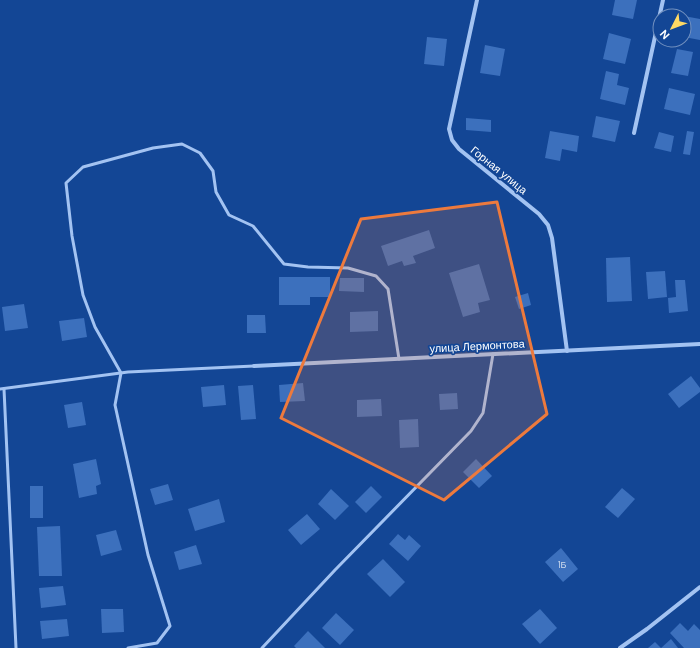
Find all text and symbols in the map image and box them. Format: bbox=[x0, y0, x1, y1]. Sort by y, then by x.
north arrow bbox=[652, 8, 692, 48]
text: N bbox=[657, 27, 672, 42]
street label: Горная улица bbox=[468, 143, 531, 198]
street label: улица Лермонтова bbox=[429, 336, 526, 355]
house number: 1Б bbox=[558, 559, 566, 571]

